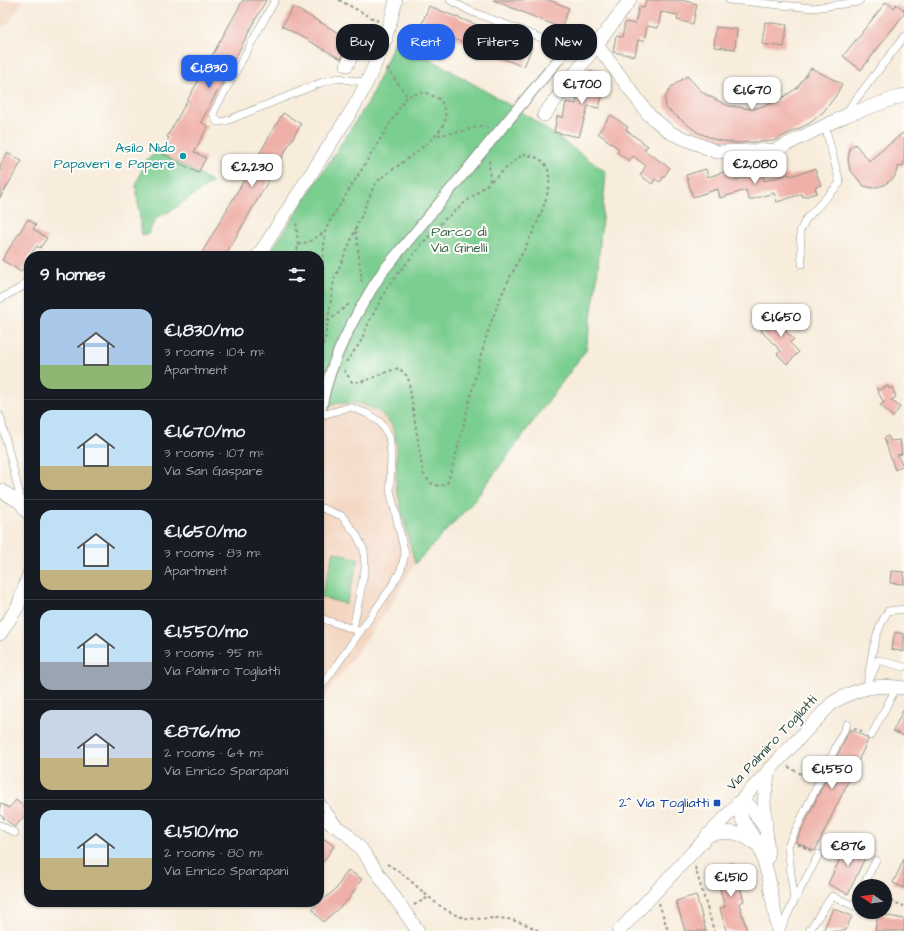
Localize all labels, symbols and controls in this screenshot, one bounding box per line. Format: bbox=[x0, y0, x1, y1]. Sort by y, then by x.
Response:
chip: Buy bbox=[336, 24, 389, 60]
chip: Rent bbox=[397, 24, 455, 60]
chip: Filters bbox=[463, 24, 533, 60]
chip: New bbox=[541, 24, 597, 60]
pin: €1,830 bbox=[176, 55, 242, 89]
text: €1,830 bbox=[190, 59, 228, 77]
pin: €1,700 bbox=[549, 71, 615, 105]
text: €1,700 bbox=[563, 75, 601, 93]
pin: €1,670 bbox=[719, 77, 785, 111]
text: €1,670 bbox=[733, 81, 771, 99]
place label: Asilo Nido Papaveri e Papere bbox=[54, 138, 175, 174]
marker: Asilo Nido Papaveri e Papere bbox=[178, 151, 188, 161]
pin: €2,080 bbox=[722, 151, 788, 185]
pin: €2,230 bbox=[219, 154, 285, 188]
text: €2,080 bbox=[733, 155, 777, 173]
text: €2,230 bbox=[231, 158, 273, 176]
park label: Parco di Via Ginelli bbox=[431, 222, 487, 258]
text: 9 homes bbox=[40, 263, 105, 287]
icon: filters bbox=[286, 264, 308, 286]
pin: €1,650 bbox=[748, 304, 814, 338]
text: €1,650 bbox=[761, 308, 801, 326]
text: €1,830/mo bbox=[164, 319, 244, 343]
icon: home bbox=[72, 325, 120, 373]
text: 3 rooms · 104 m² bbox=[164, 343, 265, 361]
text: Apartment bbox=[164, 361, 228, 379]
text: €1,670/mo bbox=[164, 420, 245, 444]
icon: home bbox=[72, 426, 120, 474]
text: 3 rooms · 107 m² bbox=[164, 444, 265, 462]
text: Via San Gaspare bbox=[164, 462, 263, 480]
text: €1,650/mo bbox=[164, 520, 247, 544]
icon: home bbox=[72, 526, 120, 574]
text: 3 rooms · 83 m² bbox=[164, 544, 262, 562]
text: Apartment bbox=[164, 562, 228, 580]
text: €1,550/mo bbox=[164, 620, 248, 644]
icon: home bbox=[72, 626, 120, 674]
text: 3 rooms · 95 m² bbox=[164, 644, 263, 662]
text: Via Palmiro Togliatti bbox=[164, 662, 280, 680]
street label: Via Palmiro Togliatti bbox=[722, 691, 822, 795]
text: €876/mo bbox=[164, 720, 240, 744]
icon: home bbox=[72, 726, 120, 774]
text: 2 rooms · 64 m² bbox=[164, 744, 265, 762]
pin: €1,550 bbox=[799, 756, 865, 790]
text: €1,550 bbox=[812, 760, 852, 778]
text: Via Enrico Sparapani bbox=[164, 762, 288, 780]
place label: 2^ Via Togliatti bbox=[619, 793, 709, 813]
marker: 2^ Via Togliatti bbox=[712, 798, 722, 808]
text: €1,510/mo bbox=[164, 820, 238, 844]
icon: home bbox=[72, 826, 120, 874]
pin: €876 bbox=[824, 833, 872, 867]
text: €876 bbox=[831, 837, 865, 855]
text: 2 rooms · 80 m² bbox=[164, 844, 264, 862]
text: Via Enrico Sparapani bbox=[164, 862, 288, 880]
pin: €1,510 bbox=[698, 864, 764, 898]
text: €1,510 bbox=[714, 868, 748, 886]
north arrow bbox=[852, 879, 892, 919]
map controls bbox=[852, 879, 892, 919]

